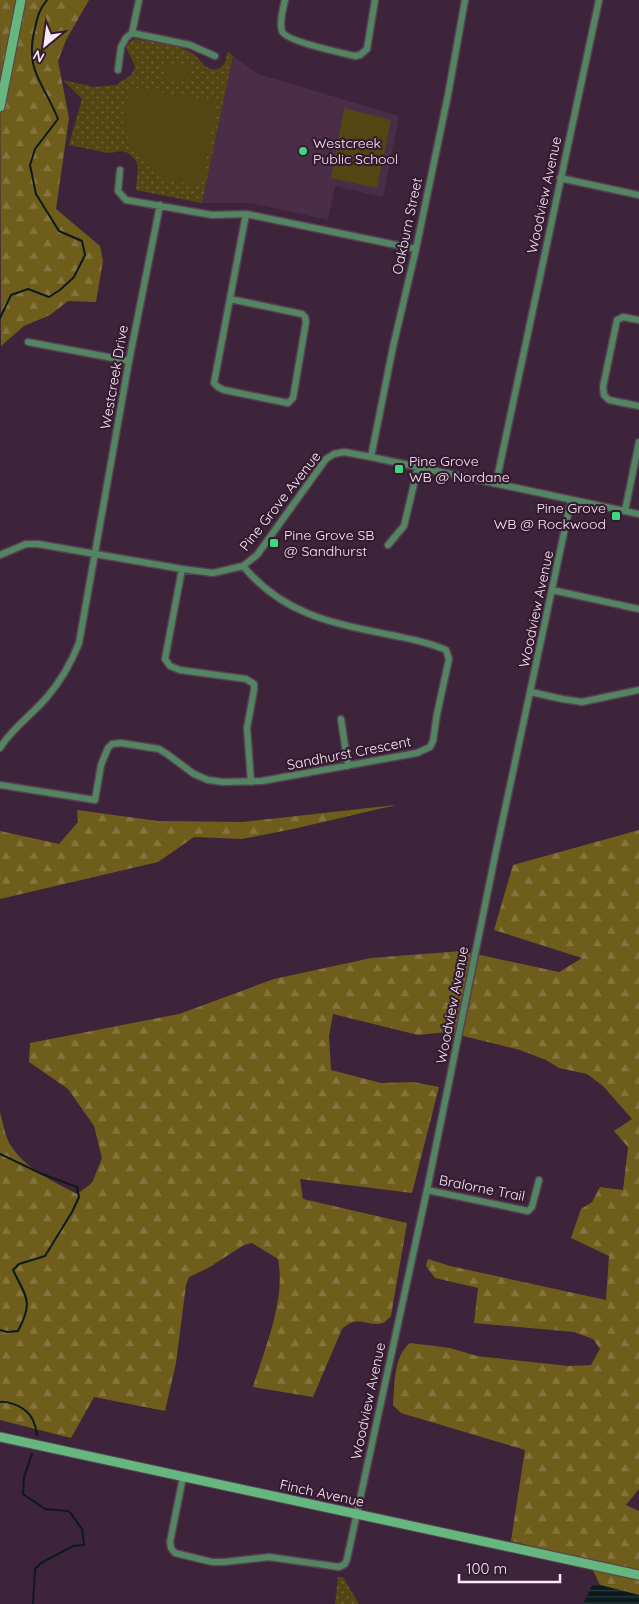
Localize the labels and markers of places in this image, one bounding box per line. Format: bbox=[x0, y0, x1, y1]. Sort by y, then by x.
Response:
place label: Westcreek Public School bbox=[313, 134, 398, 168]
marker: Westcreek Public School bbox=[297, 145, 309, 157]
place label: Pine Grove WB @ Nordane bbox=[409, 452, 510, 486]
marker: Pine Grove WB @ Nordane bbox=[393, 463, 405, 475]
place label: Pine Grove WB @ Rockwood bbox=[494, 499, 606, 533]
marker: Pine Grove WB @ Rockwood bbox=[610, 510, 622, 522]
place label: Pine Grove SB @ Sandhurst bbox=[284, 526, 374, 560]
marker: Pine Grove SB @ Sandhurst bbox=[268, 537, 280, 549]

